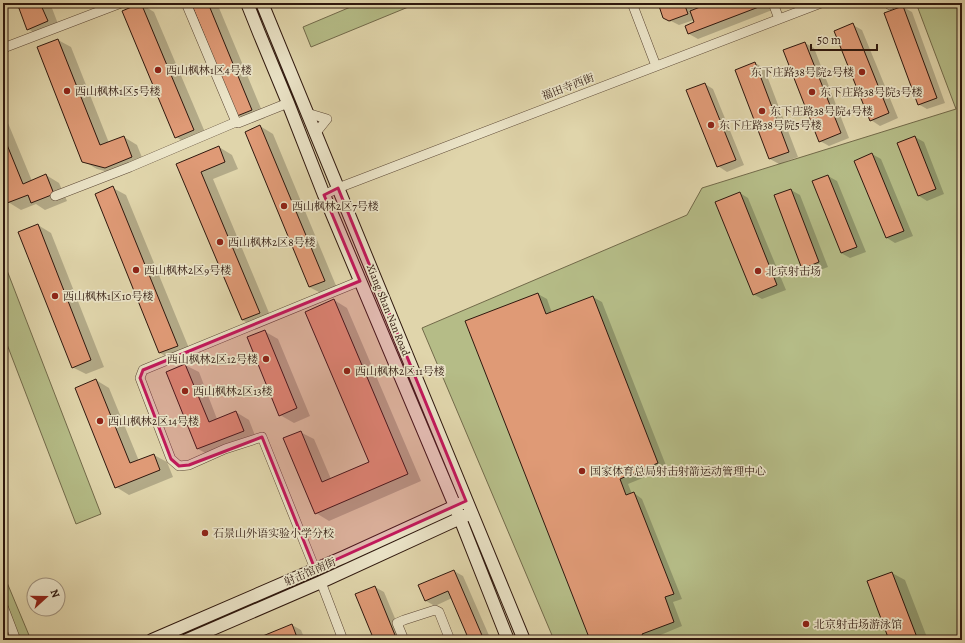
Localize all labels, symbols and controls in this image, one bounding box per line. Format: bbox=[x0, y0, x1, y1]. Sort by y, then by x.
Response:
scale bar bbox=[811, 26, 877, 52]
text: 50 m bbox=[817, 32, 841, 48]
place label: 西山枫林1区4号楼 bbox=[166, 63, 252, 78]
marker: 西山枫林1区4号楼 bbox=[153, 65, 163, 75]
place label: 东下庄路38号院2号楼 bbox=[751, 65, 854, 80]
marker: 东下庄路38号院2号楼 bbox=[857, 67, 867, 77]
street label: 福田寺西街 bbox=[540, 70, 596, 104]
place label: 西山枫林1区5号楼 bbox=[75, 84, 161, 99]
place label: 东下庄路38号院3号楼 bbox=[820, 85, 923, 100]
marker: 西山枫林1区5号楼 bbox=[62, 86, 72, 96]
marker: 东下庄路38号院3号楼 bbox=[807, 87, 817, 97]
place label: 东下庄路38号院4号楼 bbox=[770, 104, 873, 119]
marker: 东下庄路38号院4号楼 bbox=[757, 106, 767, 116]
place label: 东下庄路38号院5号楼 bbox=[719, 118, 822, 133]
marker: 东下庄路38号院5号楼 bbox=[706, 120, 716, 130]
place label: 西山枫林2区7号楼 bbox=[292, 199, 379, 214]
marker: 西山枫林2区7号楼 bbox=[279, 201, 289, 211]
place label: 西山枫林2区8号楼 bbox=[228, 235, 316, 250]
marker: 西山枫林2区8号楼 bbox=[215, 237, 225, 247]
street label: Xiang Shan Nan Road bbox=[363, 262, 413, 358]
place label: 西山枫林2区9号楼 bbox=[144, 263, 231, 278]
place label: 北京射击场 bbox=[766, 264, 821, 279]
marker: 西山枫林2区9号楼 bbox=[131, 265, 141, 275]
marker: 北京射击场 bbox=[753, 266, 763, 276]
place label: 西山枫林1区10号楼 bbox=[63, 289, 153, 304]
marker: 西山枫林1区10号楼 bbox=[50, 291, 60, 301]
place label: 西山枫林2区12号楼 bbox=[167, 352, 258, 367]
marker: 西山枫林2区12号楼 bbox=[261, 354, 271, 364]
place label: 西山枫林2区11号楼 bbox=[355, 364, 445, 379]
marker: 西山枫林2区11号楼 bbox=[342, 366, 352, 376]
place label: 西山枫林2区13楼 bbox=[193, 384, 273, 399]
marker: 西山枫林2区13楼 bbox=[180, 386, 190, 396]
place label: 西山枫林2区14号楼 bbox=[108, 414, 199, 429]
marker: 西山枫林2区14号楼 bbox=[95, 416, 105, 426]
place label: 国家体育总局射击射箭运动管理中心 bbox=[590, 464, 766, 479]
marker: 国家体育总局射击射箭运动管理中心 bbox=[577, 466, 587, 476]
place label: 石景山外语实验小学分校 bbox=[213, 526, 334, 541]
marker: 石景山外语实验小学分校 bbox=[200, 528, 210, 538]
street label: 射击馆南街 bbox=[282, 554, 338, 590]
north arrow bbox=[26, 577, 66, 617]
text: N bbox=[46, 587, 63, 600]
place label: 北京射击场游泳馆 bbox=[814, 617, 902, 632]
marker: 北京射击场游泳馆 bbox=[801, 619, 811, 629]

